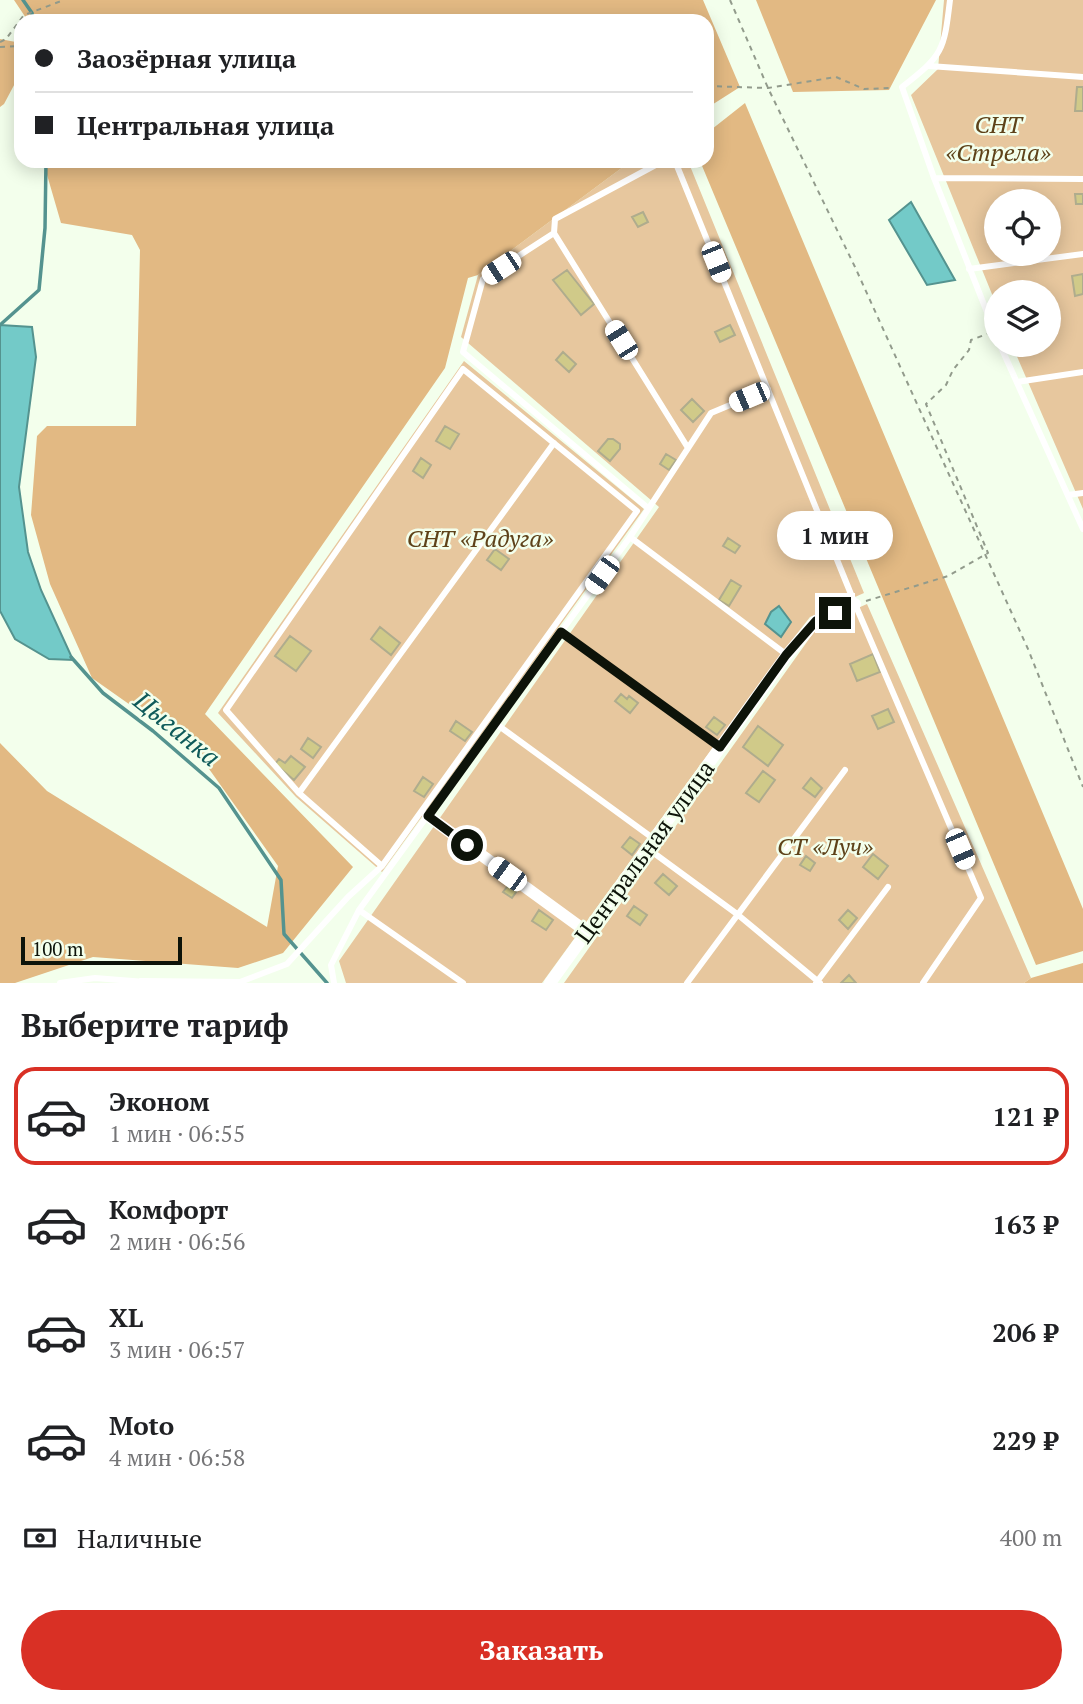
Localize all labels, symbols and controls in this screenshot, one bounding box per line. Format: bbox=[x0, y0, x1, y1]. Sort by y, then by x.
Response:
text: Заозёрная улица bbox=[77, 41, 297, 75]
text: Центральная улица bbox=[77, 108, 334, 142]
park label: СНТ «Стрела» bbox=[945, 108, 1051, 168]
map controls bbox=[984, 189, 1061, 357]
button: locate bbox=[984, 189, 1061, 266]
car bbox=[699, 239, 734, 285]
car bbox=[478, 248, 525, 288]
button: layers bbox=[984, 280, 1061, 357]
car bbox=[601, 317, 642, 363]
car bbox=[726, 379, 773, 415]
callout: 1 мин bbox=[777, 512, 893, 560]
text: 1 мин bbox=[801, 520, 869, 551]
park label: СНТ «Радуга» bbox=[407, 522, 553, 554]
car bbox=[582, 552, 623, 598]
route end bbox=[819, 597, 851, 629]
water label: Цыганка bbox=[127, 682, 228, 773]
street label: Центральная улица bbox=[567, 754, 721, 949]
car bbox=[943, 826, 978, 872]
route start bbox=[451, 829, 483, 861]
park label: СТ «Луч» bbox=[777, 830, 873, 862]
car bbox=[484, 853, 531, 895]
scale bar bbox=[21, 934, 182, 966]
text: 100 m bbox=[32, 936, 83, 961]
text: Выберите тариф bbox=[21, 1004, 289, 1046]
text: Эконом bbox=[109, 1084, 210, 1118]
icon: car bbox=[25, 1085, 88, 1148]
text: 121 ₽ bbox=[992, 1099, 1058, 1133]
text: 1 мин · 06:55 bbox=[109, 1118, 245, 1149]
text: Комфорт bbox=[109, 1192, 228, 1226]
icon: car bbox=[25, 1193, 88, 1256]
text: 163 ₽ bbox=[992, 1207, 1058, 1241]
text: 2 мин · 06:56 bbox=[109, 1226, 245, 1257]
text: XL bbox=[109, 1300, 143, 1334]
icon: car bbox=[25, 1301, 88, 1364]
text: 206 ₽ bbox=[992, 1315, 1058, 1349]
text: 3 мин · 06:57 bbox=[109, 1334, 245, 1365]
text: Moto bbox=[109, 1408, 174, 1442]
icon: car bbox=[25, 1409, 88, 1472]
text: 229 ₽ bbox=[992, 1423, 1058, 1457]
text: 4 мин · 06:58 bbox=[109, 1442, 245, 1473]
icon: cash bbox=[21, 1519, 59, 1557]
text: Наличные bbox=[77, 1521, 202, 1555]
text: 400 m bbox=[1000, 1522, 1062, 1553]
button: Заказать bbox=[21, 1610, 1062, 1690]

